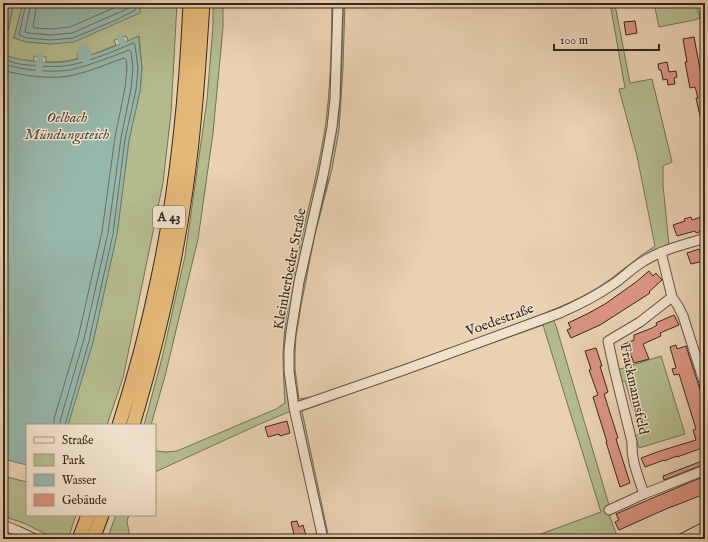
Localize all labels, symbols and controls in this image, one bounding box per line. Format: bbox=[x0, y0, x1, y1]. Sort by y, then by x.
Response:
scale bar bbox=[554, 26, 659, 52]
text: 100 m bbox=[560, 33, 588, 48]
water label: Oelbach Mündungsteich bbox=[25, 108, 110, 145]
road number: A 43 bbox=[153, 206, 185, 228]
street label: Kleinherbeder Straße bbox=[269, 206, 311, 331]
street label: Voedestraße bbox=[463, 299, 537, 341]
street label: Frackmannsfeld bbox=[616, 342, 653, 437]
legend bbox=[26, 424, 156, 516]
text: Straße bbox=[62, 433, 94, 448]
text: Park bbox=[62, 453, 85, 468]
text: Wasser bbox=[62, 473, 97, 488]
text: Gebäude bbox=[62, 493, 107, 508]

